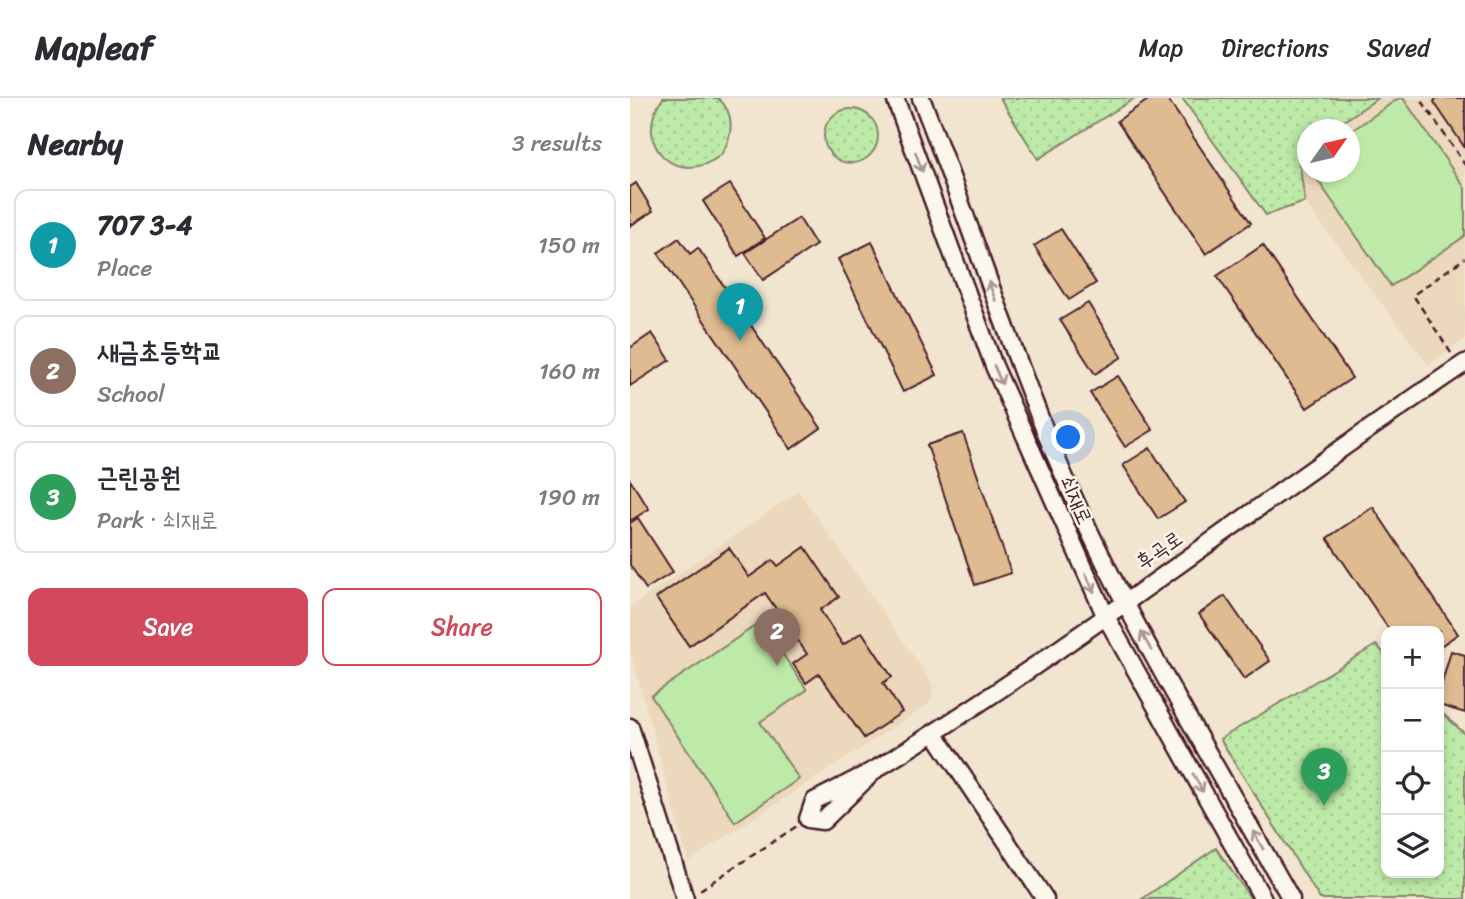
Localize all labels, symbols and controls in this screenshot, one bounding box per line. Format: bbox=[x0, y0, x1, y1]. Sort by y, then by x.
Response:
text: Mapleaf bbox=[35, 19, 153, 77]
text: Map bbox=[1139, 27, 1183, 69]
text: Directions bbox=[1221, 27, 1329, 69]
text: Saved bbox=[1367, 27, 1430, 69]
text: Nearby bbox=[28, 117, 123, 171]
north arrow bbox=[1297, 119, 1360, 182]
text: 3 results bbox=[512, 123, 602, 164]
one-way arrow bbox=[914, 150, 926, 172]
text: 707 3-4 bbox=[97, 202, 192, 248]
text: 1 bbox=[48, 225, 58, 266]
text: 150 m bbox=[538, 225, 600, 266]
text: Place bbox=[97, 248, 152, 289]
one-way arrow bbox=[985, 280, 997, 302]
pin: 1 bbox=[717, 283, 763, 341]
text: 새금초등학교 bbox=[97, 328, 223, 374]
text: 2 bbox=[46, 351, 60, 392]
text: 160 m bbox=[539, 351, 600, 392]
one-way arrow bbox=[992, 364, 1005, 385]
text: School bbox=[97, 374, 165, 415]
your location bbox=[1051, 420, 1085, 454]
text: 근린공원 bbox=[97, 454, 181, 500]
street label: 쇠재로 bbox=[1048, 469, 1104, 531]
text: 3 bbox=[47, 477, 59, 518]
text: 190 m bbox=[538, 477, 600, 518]
text: Park · 쇠재로 bbox=[97, 500, 218, 541]
street label: 후곡로 bbox=[1127, 520, 1191, 580]
one-way arrow bbox=[1084, 572, 1097, 593]
button: Save bbox=[28, 588, 308, 666]
button: Share bbox=[322, 588, 602, 666]
pin: 2 bbox=[754, 608, 800, 666]
map controls bbox=[1381, 626, 1444, 878]
button: + bbox=[1381, 626, 1444, 689]
one-way arrow bbox=[1139, 631, 1152, 652]
button: − bbox=[1381, 689, 1444, 752]
pin: 3 bbox=[1301, 748, 1347, 806]
button: locate bbox=[1381, 752, 1444, 815]
one-way arrow bbox=[1191, 773, 1205, 793]
button: layers bbox=[1381, 815, 1444, 878]
one-way arrow bbox=[1251, 830, 1265, 850]

